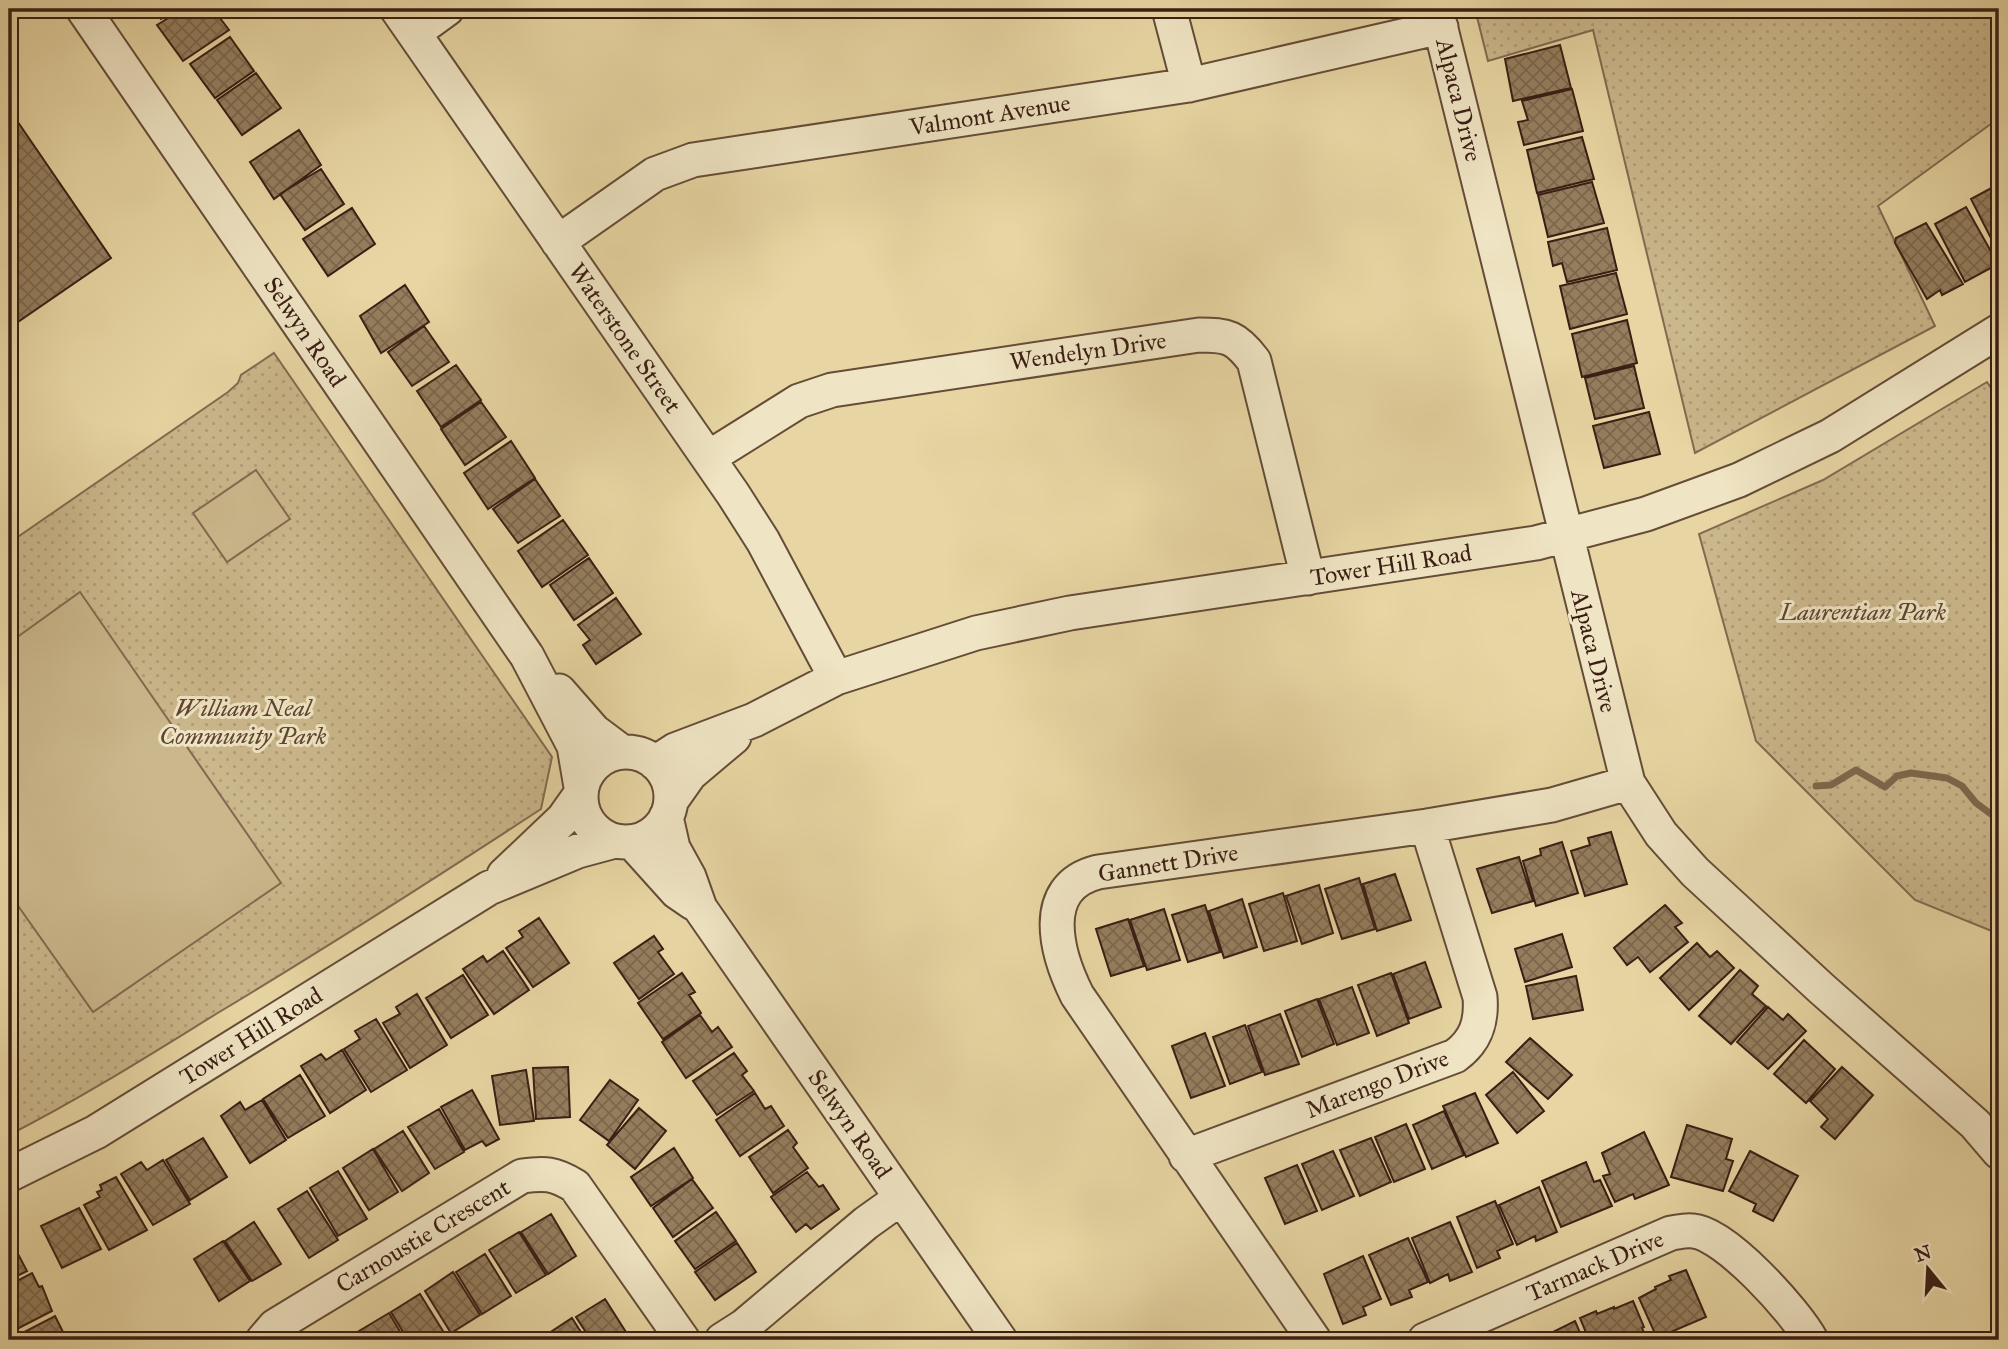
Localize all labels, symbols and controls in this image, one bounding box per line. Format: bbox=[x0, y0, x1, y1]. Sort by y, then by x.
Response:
street label: Alpaca Drive bbox=[1429, 34, 1489, 165]
street label: Valmont Avenue bbox=[906, 87, 1073, 143]
street label: Waterstone Street bbox=[562, 257, 688, 419]
street label: Selwyn Road bbox=[257, 271, 353, 393]
street label: Wendelyn Drive bbox=[1008, 325, 1168, 377]
street label: Tower Hill Road bbox=[1308, 537, 1474, 593]
street label: Alpaca Drive bbox=[1564, 585, 1624, 716]
park label: Laurentian Park bbox=[1779, 597, 1947, 627]
park label: William Neal Community Park bbox=[159, 693, 327, 751]
street label: Gannett Drive bbox=[1096, 837, 1240, 889]
street label: Tower Hill Road bbox=[174, 980, 328, 1092]
street label: Marengo Drive bbox=[1301, 1043, 1453, 1125]
street label: Selwyn Road bbox=[801, 1064, 899, 1184]
street label: Carnoustie Crescent bbox=[330, 1172, 516, 1300]
street label: Tarmack Drive bbox=[1522, 1224, 1668, 1308]
north arrow bbox=[1892, 1234, 1962, 1304]
text: N bbox=[1912, 1240, 1934, 1267]

